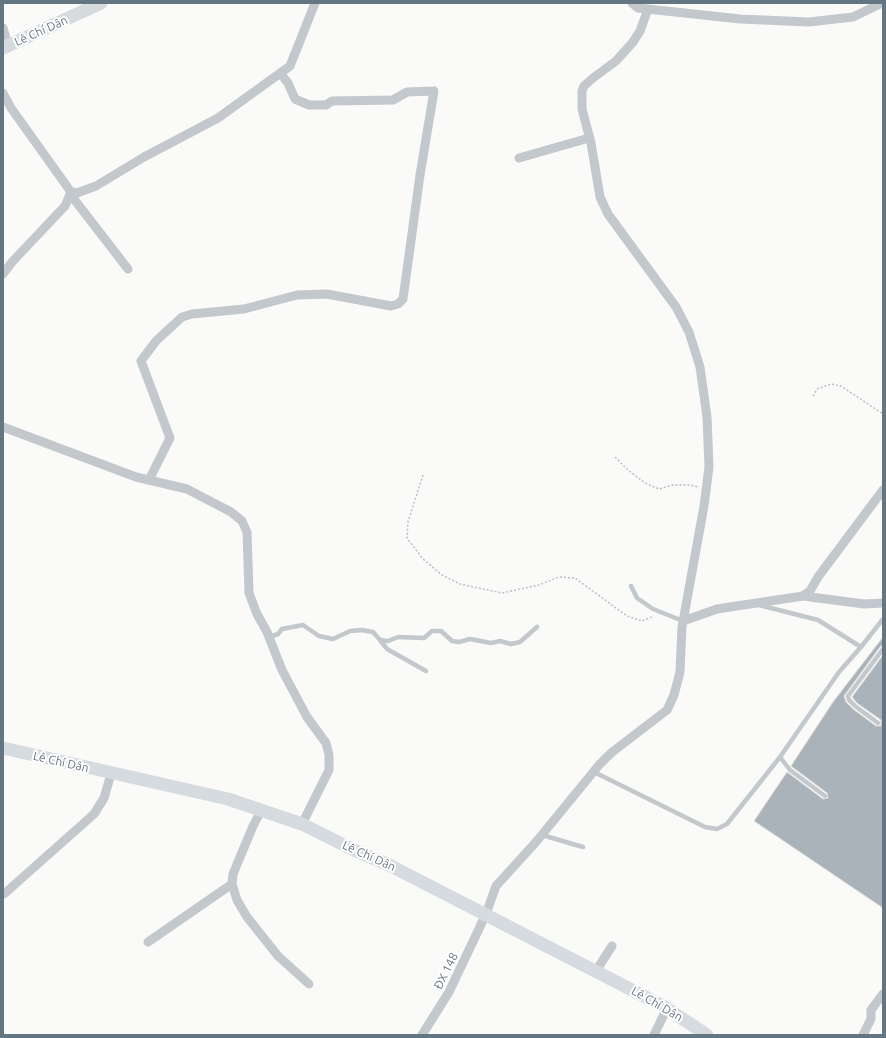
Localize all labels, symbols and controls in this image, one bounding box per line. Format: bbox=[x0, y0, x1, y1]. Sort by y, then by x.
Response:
street label: Lê Chí Dân bbox=[12, 13, 70, 49]
street label: Lê Chí Dân bbox=[32, 749, 90, 775]
street label: Lê Chí Dân bbox=[340, 838, 398, 874]
street label: ĐX 148 bbox=[431, 950, 461, 992]
street label: Lê Chí Dân bbox=[629, 984, 685, 1024]

